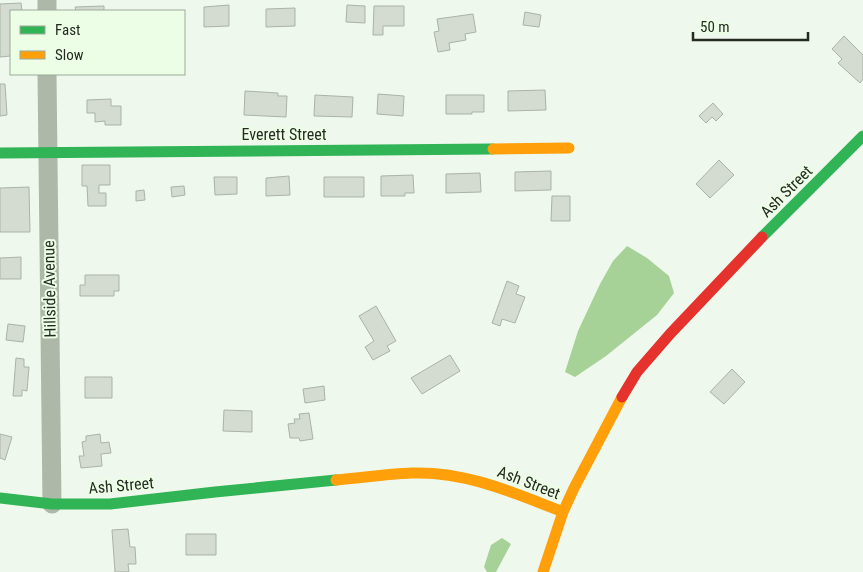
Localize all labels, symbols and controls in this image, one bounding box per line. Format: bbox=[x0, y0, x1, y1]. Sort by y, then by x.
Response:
legend bbox=[10, 10, 185, 75]
scale bar bbox=[693, 10, 808, 42]
text: 50 m bbox=[700, 18, 730, 36]
text: Fast bbox=[55, 21, 80, 39]
text: Slow bbox=[55, 46, 84, 64]
street label: Everett Street bbox=[242, 125, 327, 144]
street label: Ash Street bbox=[757, 161, 816, 221]
street label: Hillside Avenue bbox=[39, 240, 60, 338]
street label: Ash Street bbox=[495, 462, 563, 503]
street label: Ash Street bbox=[88, 473, 155, 498]

